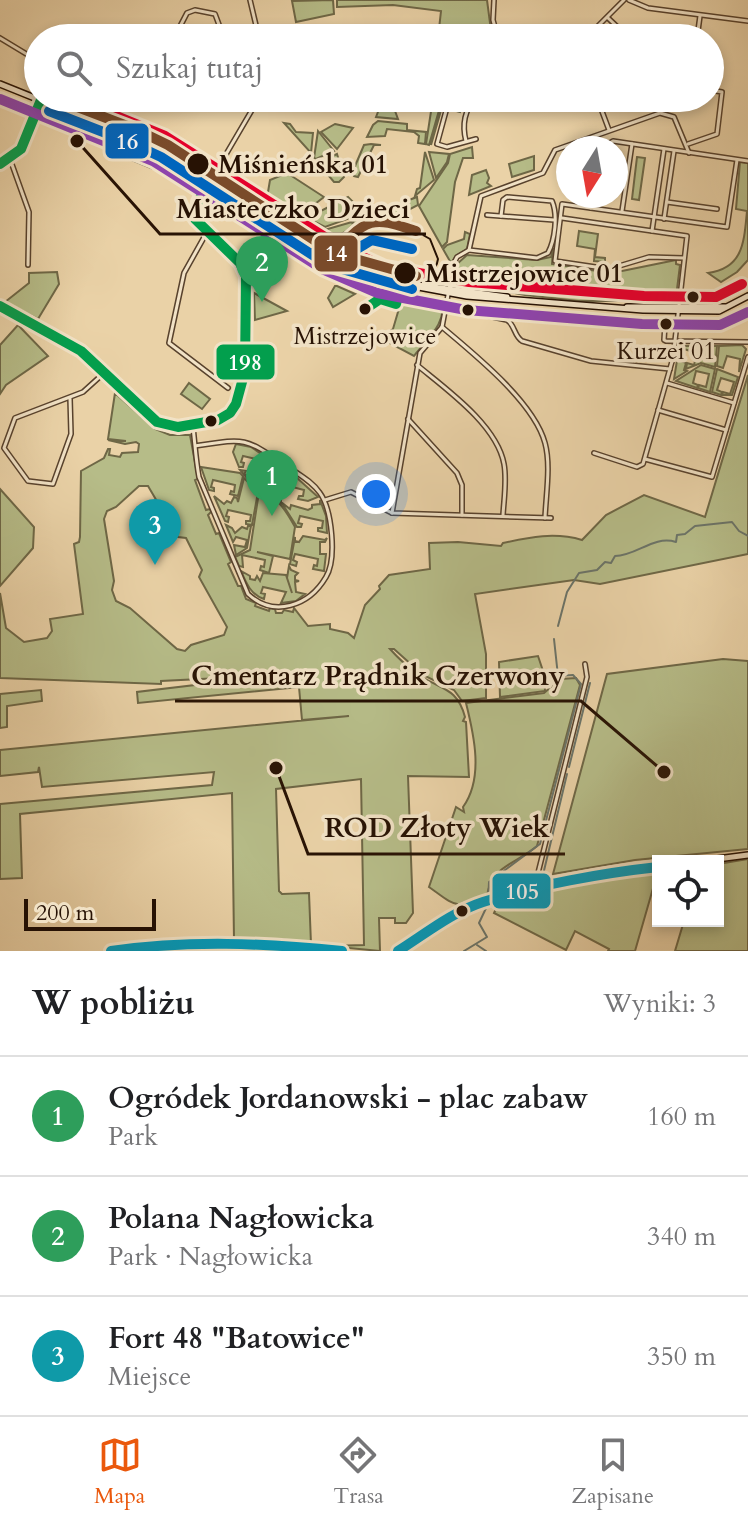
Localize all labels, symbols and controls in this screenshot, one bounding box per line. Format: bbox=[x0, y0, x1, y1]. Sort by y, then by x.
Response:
search box bbox=[24, 24, 724, 112]
icon: search bbox=[52, 46, 96, 90]
text: Szukaj tutaj bbox=[116, 48, 263, 89]
line badge: 16 bbox=[104, 122, 150, 160]
text: 16 bbox=[116, 127, 138, 157]
north arrow bbox=[556, 136, 628, 208]
place label: Miśnieńska 01 bbox=[218, 147, 388, 182]
marker: Miśnieńska 01 bbox=[185, 151, 211, 177]
callout: Miasteczko Dzieci bbox=[160, 182, 426, 234]
text: Miasteczko Dzieci bbox=[176, 190, 410, 228]
line badge: 14 bbox=[313, 234, 359, 273]
pin: 2 bbox=[236, 236, 288, 302]
text: 14 bbox=[325, 239, 347, 269]
place label: Mistrzejowice 01 bbox=[425, 256, 623, 291]
marker: Mistrzejowice 01 bbox=[392, 260, 418, 286]
unlabelled marker bbox=[685, 289, 701, 305]
marker: Mistrzejowice bbox=[357, 301, 373, 317]
unlabelled marker bbox=[460, 302, 476, 318]
marker: Kurzei 01 bbox=[658, 316, 674, 332]
place label: Mistrzejowice bbox=[294, 320, 436, 353]
place label: Kurzei 01 bbox=[616, 335, 716, 368]
line badge: 198 bbox=[215, 343, 276, 381]
text: 198 bbox=[228, 348, 262, 378]
unlabelled marker bbox=[203, 413, 219, 429]
pin: 1 bbox=[246, 450, 298, 516]
your location bbox=[356, 474, 396, 514]
pin: 3 bbox=[129, 499, 181, 565]
callout: Cmentarz Prądnik Czerwony bbox=[175, 649, 581, 701]
text: Cmentarz Prądnik Czerwony bbox=[191, 657, 565, 695]
callout: ROD Złoty Wiek bbox=[308, 802, 565, 854]
text: ROD Złoty Wiek bbox=[324, 809, 550, 847]
map controls bbox=[652, 855, 724, 927]
button: locate bbox=[652, 855, 724, 927]
line badge: 105 bbox=[491, 872, 552, 910]
text: 105 bbox=[505, 877, 539, 907]
scale bar bbox=[24, 895, 156, 931]
text: 200 m bbox=[36, 898, 94, 928]
unlabelled marker bbox=[454, 903, 470, 919]
text: W pobliżu bbox=[32, 980, 195, 1026]
text: Wyniki: 3 bbox=[603, 986, 716, 1021]
text: Ogródek Jordanowski - plac zabaw bbox=[108, 1078, 588, 1119]
text: 1 bbox=[51, 1099, 65, 1134]
text: 160 m bbox=[647, 1099, 716, 1134]
text: Park bbox=[108, 1119, 158, 1154]
text: Polana Nagłowicka bbox=[108, 1198, 374, 1239]
text: 2 bbox=[51, 1219, 65, 1254]
text: 340 m bbox=[647, 1219, 716, 1254]
text: Park · Nagłowicka bbox=[108, 1239, 313, 1274]
text: Fort 48 "Batowice" bbox=[108, 1318, 365, 1359]
text: 3 bbox=[51, 1339, 65, 1374]
text: 350 m bbox=[647, 1339, 716, 1374]
text: Miejsce bbox=[108, 1359, 191, 1394]
tab: Mapa bbox=[94, 1433, 145, 1511]
tab: Trasa bbox=[333, 1433, 384, 1511]
tab: Zapisane bbox=[572, 1433, 654, 1511]

